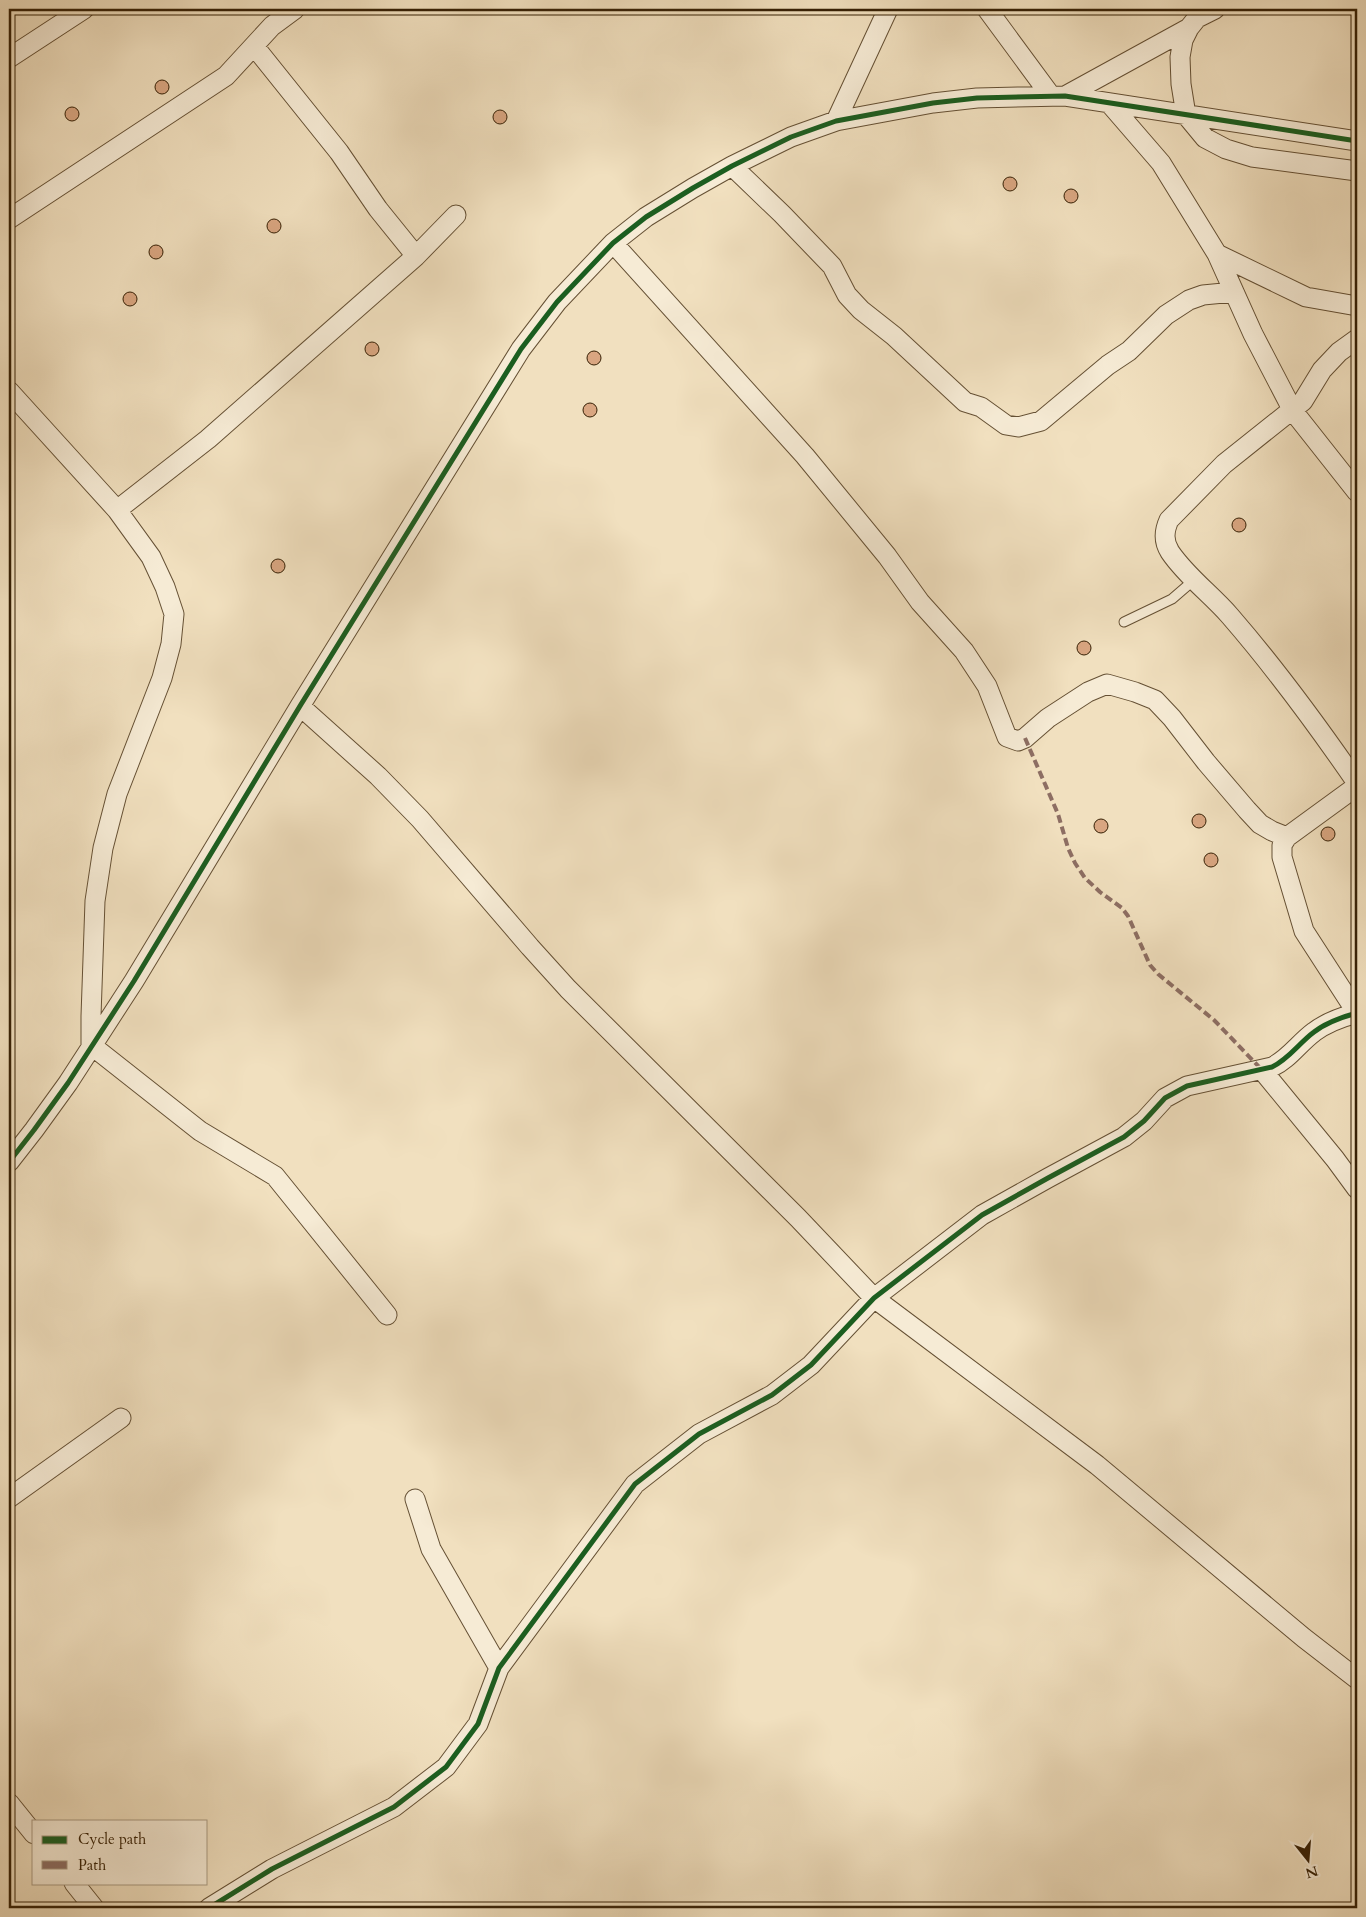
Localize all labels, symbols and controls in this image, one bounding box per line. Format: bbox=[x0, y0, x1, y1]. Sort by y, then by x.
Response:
legend bbox=[32, 1820, 208, 1884]
text: Cycle path bbox=[78, 1829, 147, 1849]
north arrow bbox=[1284, 1834, 1334, 1884]
text: Path bbox=[78, 1855, 107, 1875]
text: N bbox=[1303, 1861, 1320, 1883]

